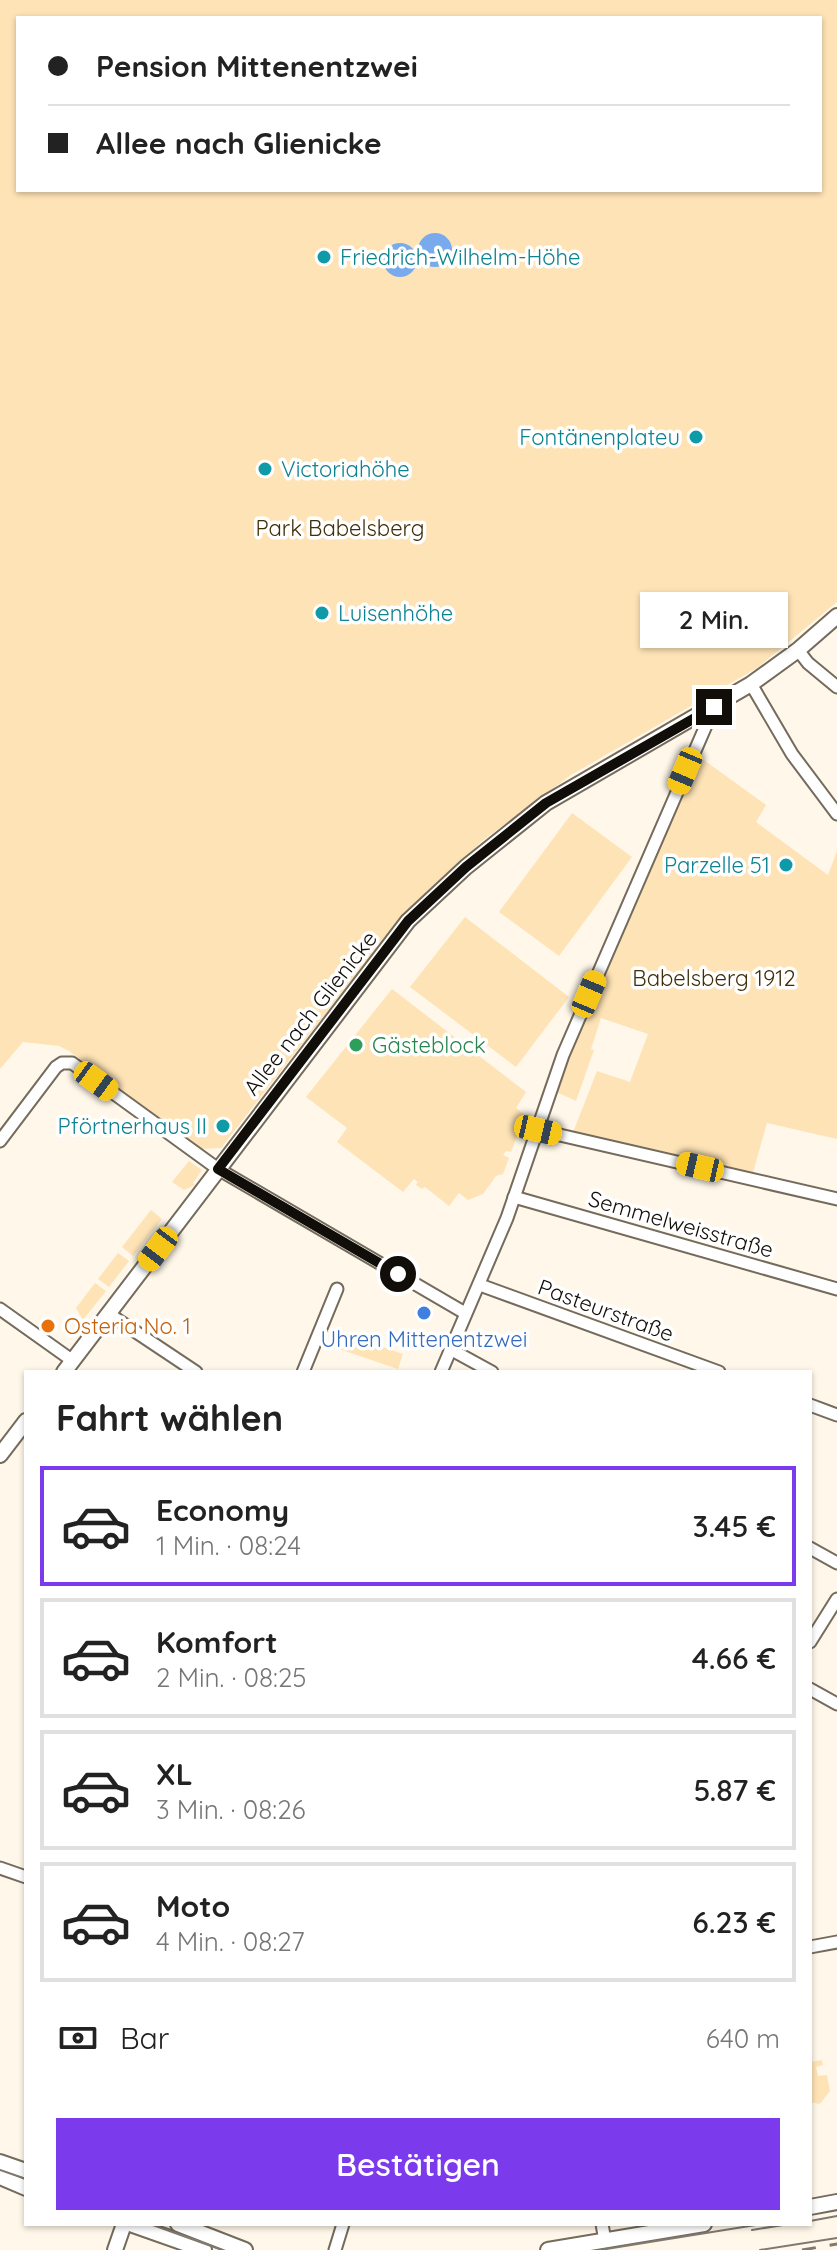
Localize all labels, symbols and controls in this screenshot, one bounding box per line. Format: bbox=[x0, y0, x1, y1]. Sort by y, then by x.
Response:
text: Pension Mittenentzwei bbox=[96, 47, 418, 85]
text: Allee nach Glienicke bbox=[96, 124, 382, 162]
place label: Friedrich-Wilhelm-Höhe bbox=[340, 243, 581, 271]
marker: Friedrich-Wilhelm-Höhe bbox=[315, 248, 333, 266]
place label: Fontänenplateu bbox=[519, 423, 680, 451]
marker: Fontänenplateu bbox=[687, 428, 705, 446]
place label: Victoriahöhe bbox=[281, 455, 410, 483]
marker: Victoriahöhe bbox=[256, 460, 274, 478]
park label: Park Babelsberg bbox=[255, 514, 425, 542]
callout: 2 Min. bbox=[640, 591, 788, 647]
place label: Luisenhöhe bbox=[338, 599, 453, 627]
text: 2 Min. bbox=[679, 603, 749, 636]
marker: Luisenhöhe bbox=[313, 604, 331, 622]
route end bbox=[696, 689, 732, 725]
car bbox=[665, 744, 705, 798]
place label: Parzelle 51 bbox=[664, 851, 770, 879]
marker: Parzelle 51 bbox=[777, 856, 795, 874]
street label: Allee nach Glienicke bbox=[237, 925, 383, 1101]
park label: Babelsberg 1912 bbox=[632, 964, 796, 992]
car bbox=[569, 967, 609, 1021]
place label: Gästeblock bbox=[372, 1031, 486, 1059]
marker: Gästeblock bbox=[347, 1036, 365, 1054]
car bbox=[70, 1057, 122, 1105]
place label: Pförtnerhaus II bbox=[58, 1112, 207, 1140]
car bbox=[512, 1113, 564, 1147]
marker: Pförtnerhaus II bbox=[214, 1117, 232, 1135]
car bbox=[674, 1150, 726, 1184]
street label: Semmelweisstraße bbox=[585, 1184, 777, 1264]
car bbox=[134, 1223, 182, 1275]
route start bbox=[380, 1256, 416, 1292]
street label: Pasteurstraße bbox=[534, 1272, 678, 1348]
marker: Uhren Mittenentzwei bbox=[415, 1304, 433, 1322]
place label: Osteria No. 1 bbox=[64, 1312, 191, 1340]
marker: Osteria No. 1 bbox=[39, 1317, 57, 1335]
place label: Uhren Mittenentzwei bbox=[321, 1325, 528, 1353]
text: Fahrt wählen bbox=[56, 1395, 283, 1440]
icon: car bbox=[60, 1490, 132, 1562]
text: Economy bbox=[156, 1491, 289, 1529]
text: 3.45 € bbox=[692, 1507, 776, 1545]
text: 1 Min. · 08:24 bbox=[156, 1529, 301, 1562]
icon: car bbox=[60, 1622, 132, 1694]
text: Komfort bbox=[156, 1623, 278, 1661]
text: 4.66 € bbox=[692, 1639, 776, 1677]
text: 2 Min. · 08:25 bbox=[156, 1661, 307, 1694]
icon: car bbox=[60, 1754, 132, 1826]
text: XL bbox=[156, 1755, 193, 1793]
text: 5.87 € bbox=[694, 1771, 776, 1809]
text: 3 Min. · 08:26 bbox=[156, 1793, 306, 1826]
icon: car bbox=[60, 1886, 132, 1958]
text: Moto bbox=[156, 1887, 230, 1925]
text: 6.23 € bbox=[692, 1903, 776, 1941]
text: 4 Min. · 08:27 bbox=[156, 1925, 305, 1958]
icon: cash bbox=[56, 2016, 100, 2060]
text: Bar bbox=[120, 2019, 169, 2057]
text: 640 m bbox=[706, 2022, 780, 2055]
button: Bestätigen bbox=[56, 2118, 780, 2210]

